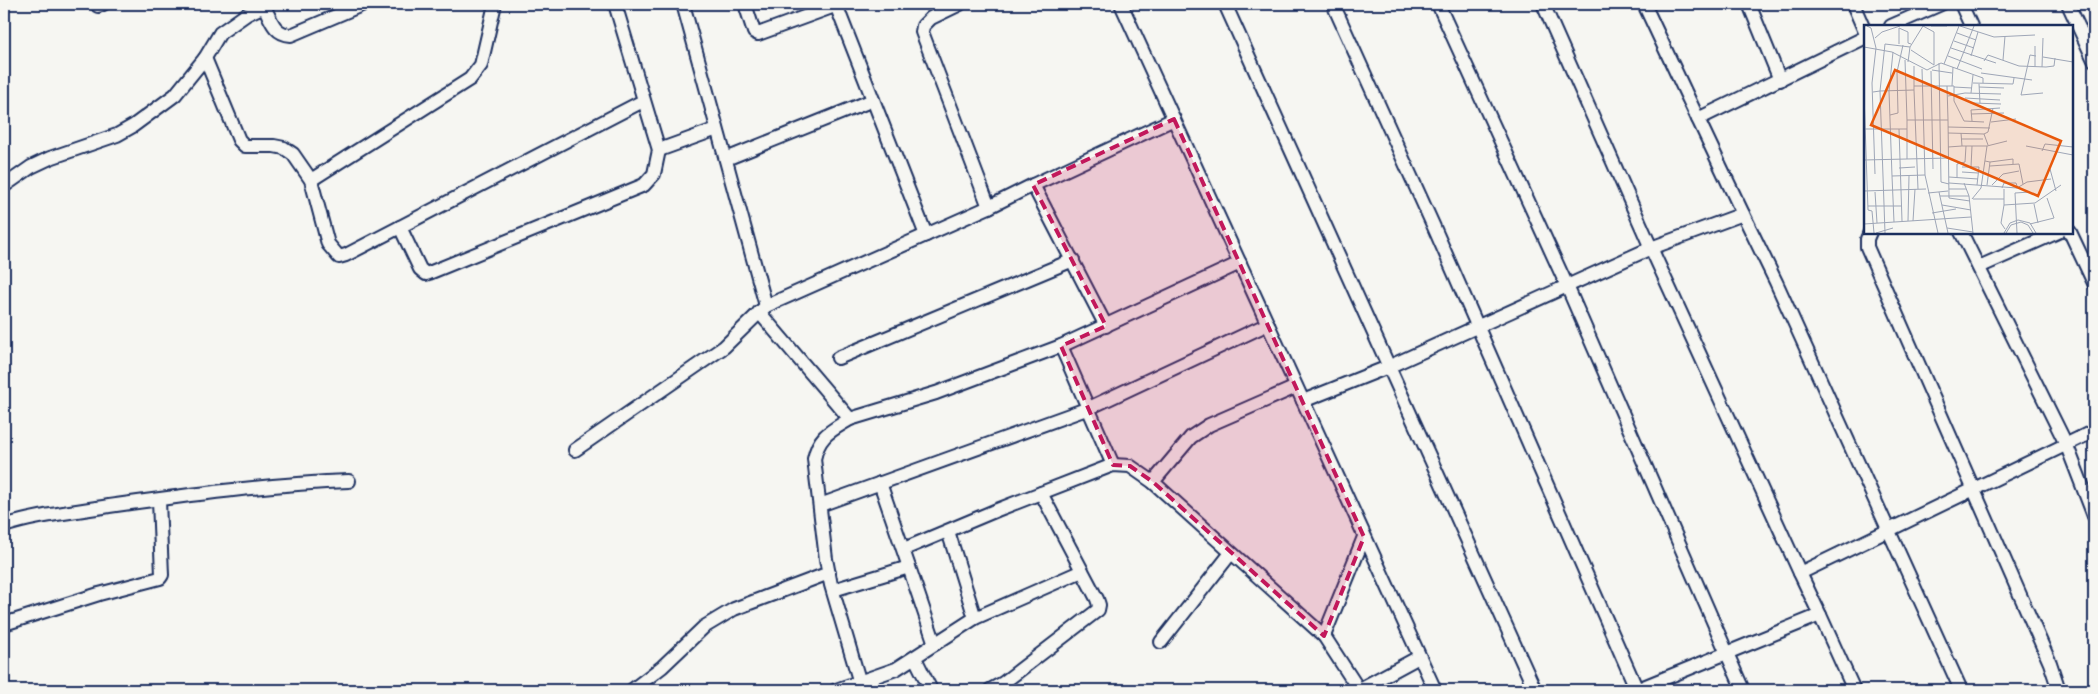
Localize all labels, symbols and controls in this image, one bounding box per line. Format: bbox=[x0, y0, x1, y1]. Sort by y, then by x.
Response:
inset map bbox=[1864, 25, 2073, 234]

